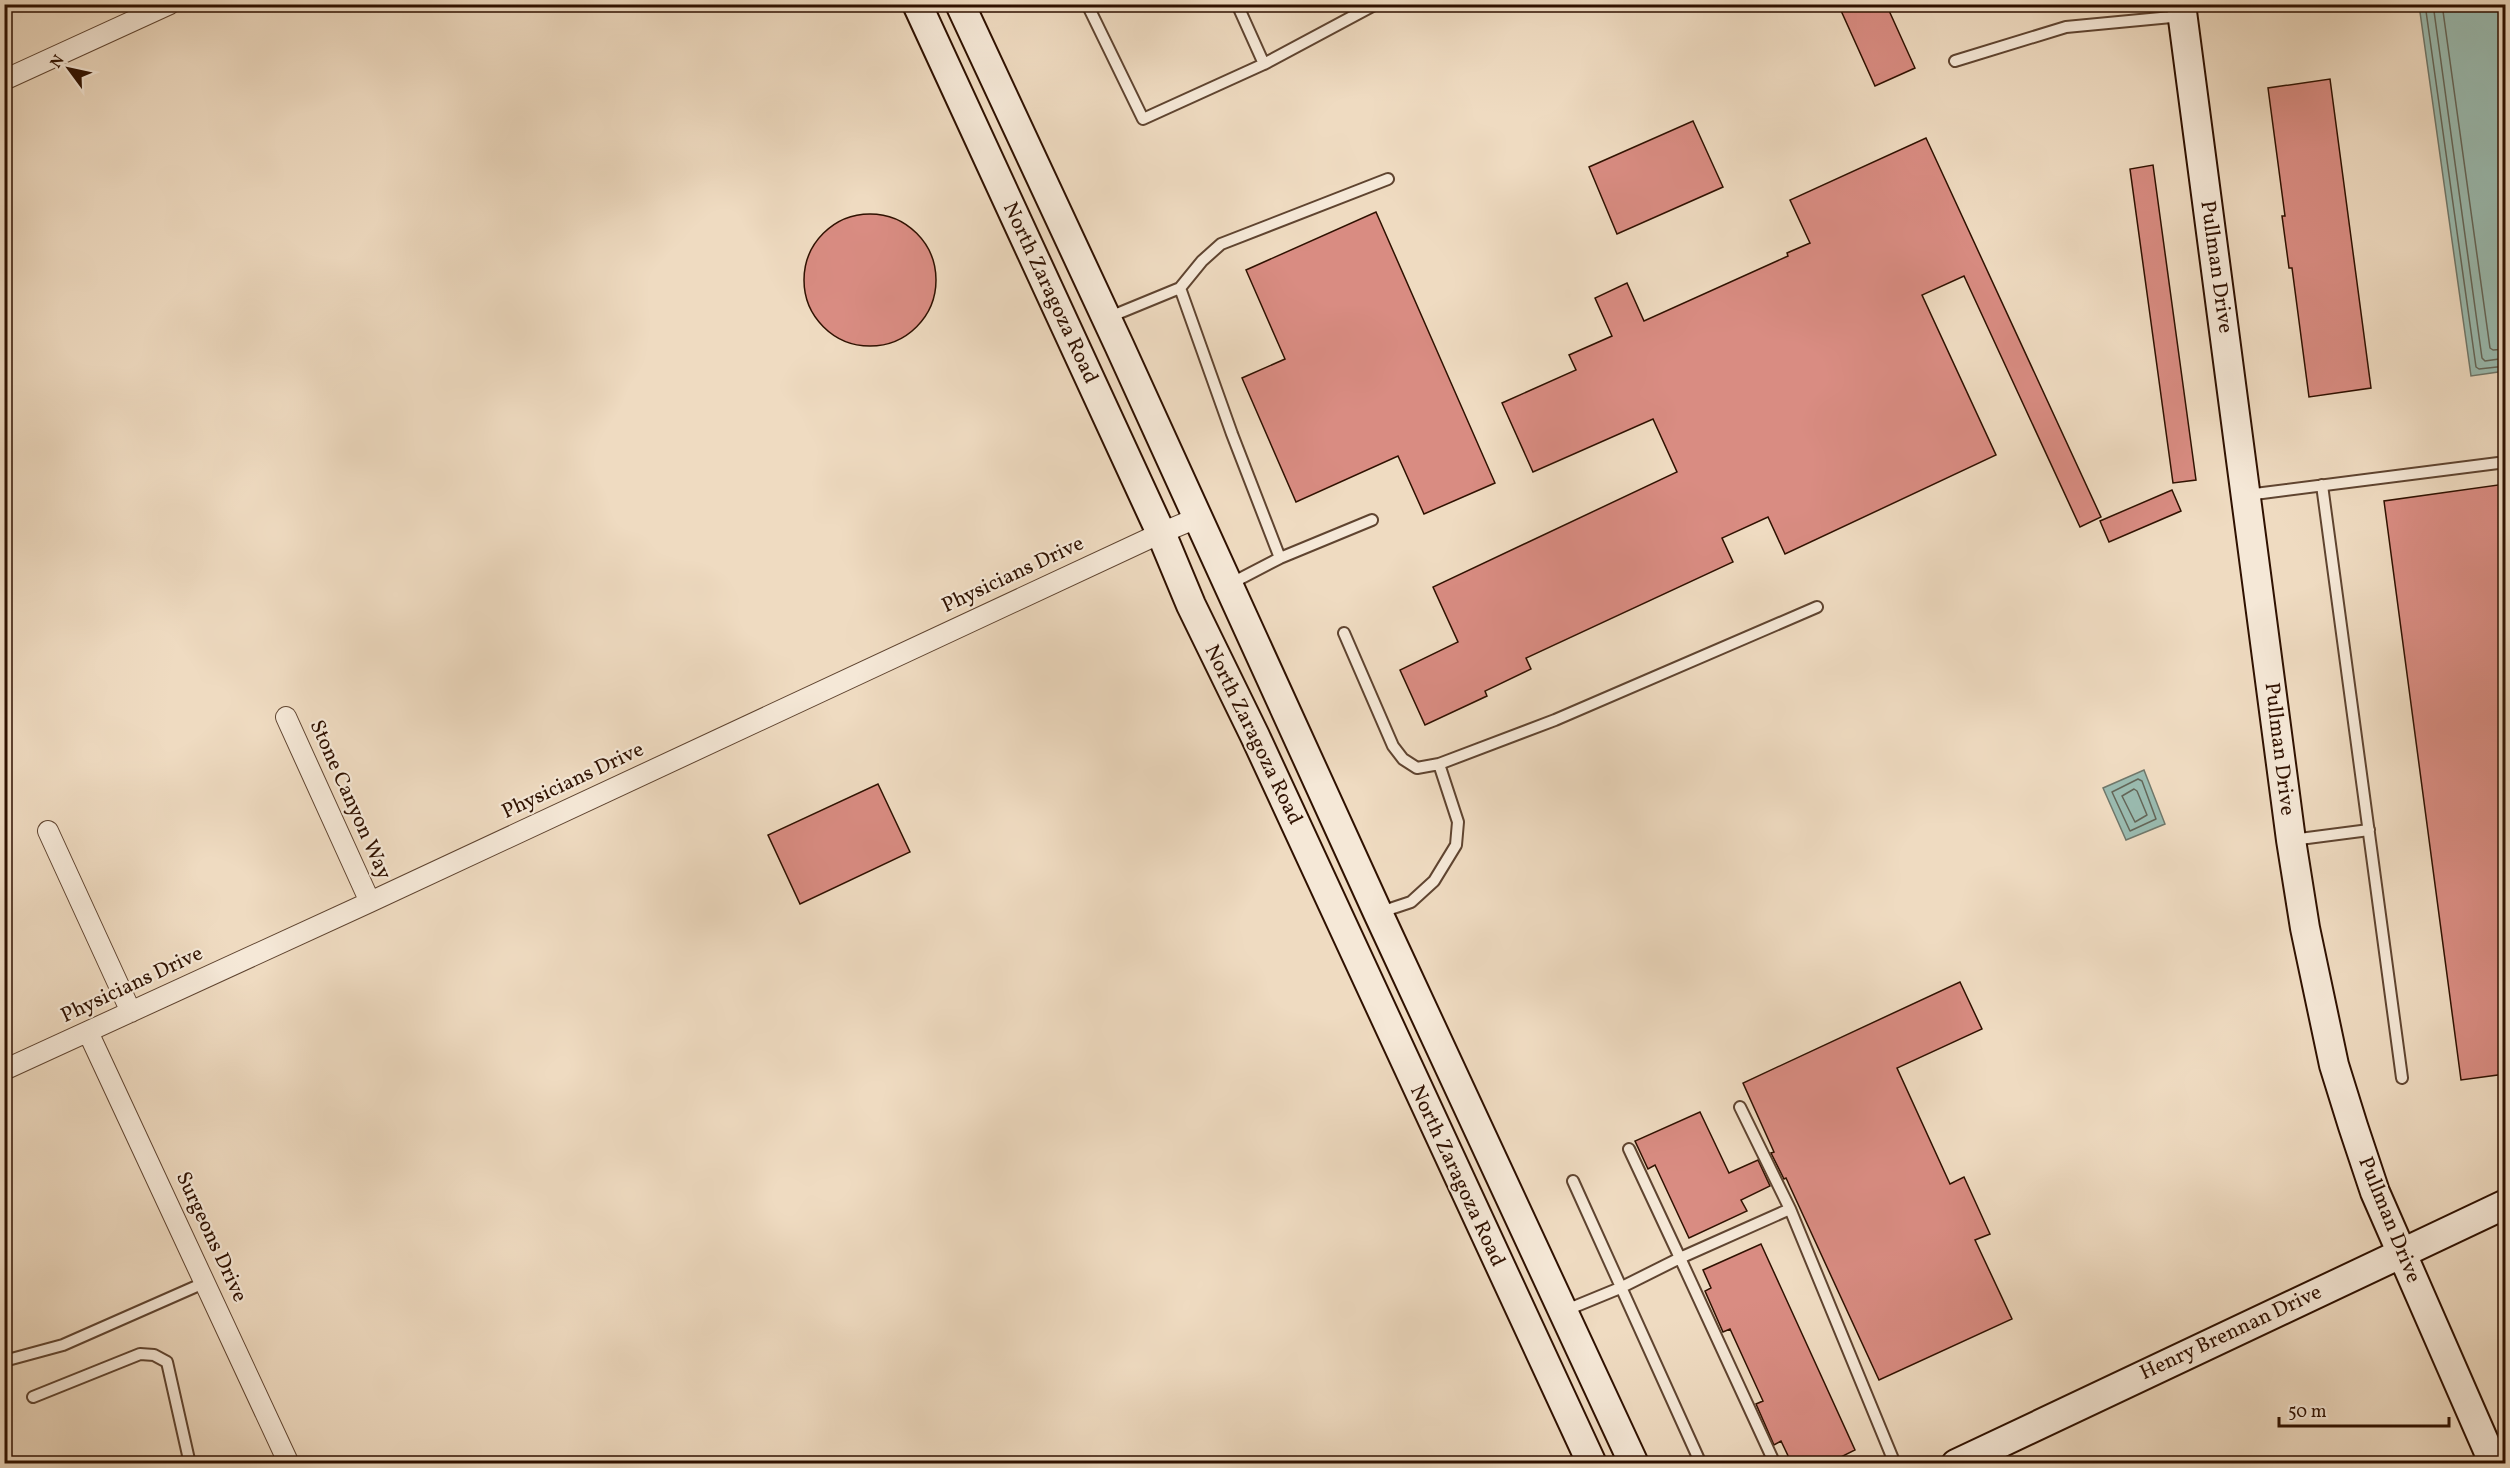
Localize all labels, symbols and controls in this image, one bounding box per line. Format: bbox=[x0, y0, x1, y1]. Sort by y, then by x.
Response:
north arrow bbox=[39, 39, 99, 99]
text: N bbox=[46, 51, 71, 73]
street label: North Zaragoza Road bbox=[995, 198, 1105, 388]
street label: Pullman Drive bbox=[2192, 199, 2240, 335]
street label: Physicians Drive bbox=[937, 529, 1089, 621]
street label: North Zaragoza Road bbox=[1197, 640, 1309, 830]
street label: Pullman Drive bbox=[2256, 681, 2302, 817]
street label: Stone Canyon Way bbox=[302, 716, 398, 885]
street label: Physicians Drive bbox=[497, 735, 649, 827]
street label: Physicians Drive bbox=[56, 939, 208, 1031]
street label: North Zaragoza Road bbox=[1402, 1081, 1512, 1271]
street label: Pullman Drive bbox=[2351, 1153, 2427, 1287]
street label: Surgeons Drive bbox=[168, 1167, 254, 1307]
street label: Henry Brennan Drive bbox=[2135, 1278, 2327, 1388]
scale bar bbox=[2279, 1390, 2448, 1428]
text: 50 m bbox=[2288, 1400, 2327, 1425]

